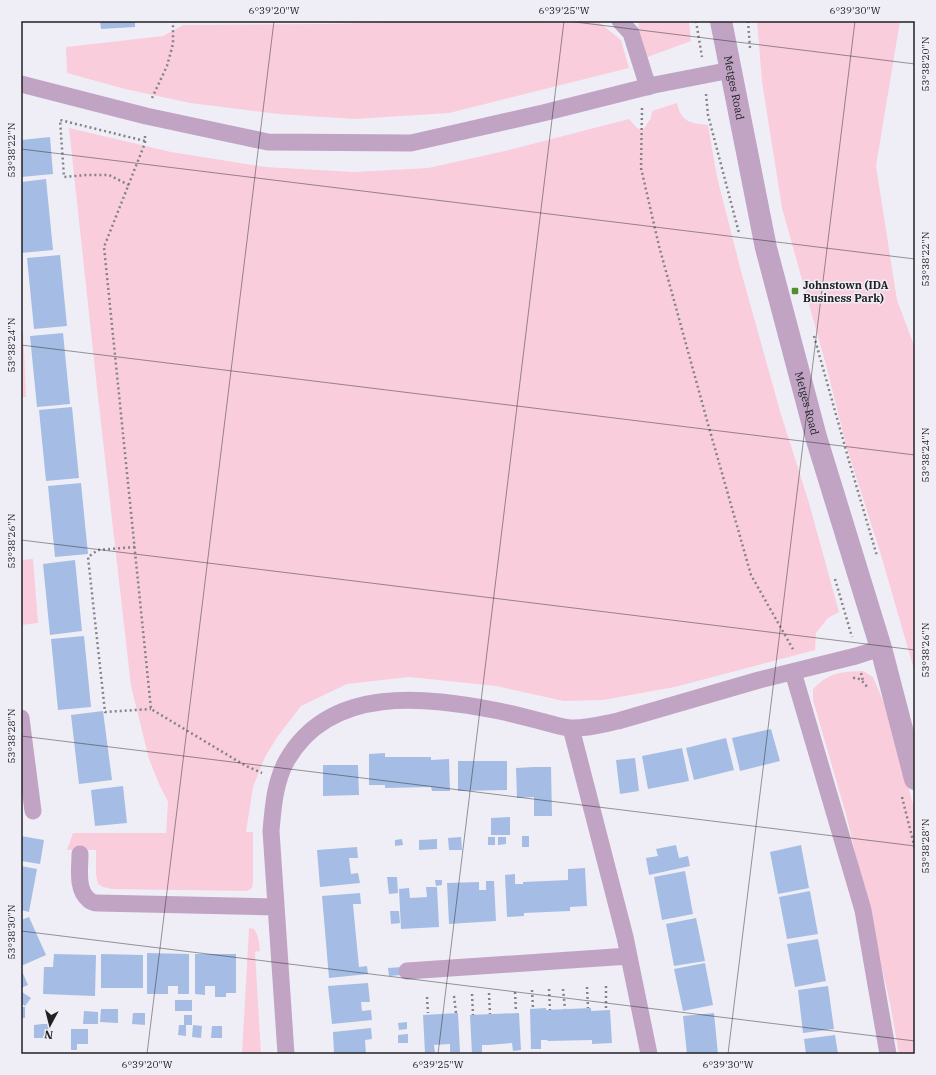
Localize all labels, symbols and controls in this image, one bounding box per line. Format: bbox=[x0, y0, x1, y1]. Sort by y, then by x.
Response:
text: 6°39'20"W bbox=[248, 4, 300, 17]
text: 6°39'25"W bbox=[538, 4, 590, 17]
text: 6°39'30"W bbox=[829, 4, 881, 17]
text: 53°38'20"N bbox=[919, 36, 932, 92]
street label: Metges Road bbox=[721, 54, 747, 121]
text: 53°38'22"N bbox=[5, 122, 18, 178]
text: 53°38'22"N bbox=[919, 231, 932, 287]
place label: Johnstown (IDA Business Park) bbox=[803, 278, 889, 305]
marker: Johnstown (IDA Business Park) bbox=[790, 286, 800, 296]
text: 53°38'24"N bbox=[5, 317, 18, 373]
street label: Metges Road bbox=[792, 370, 822, 437]
text: 53°38'24"N bbox=[919, 427, 932, 483]
text: 53°38'26"N bbox=[5, 513, 18, 569]
text: 53°38'26"N bbox=[919, 622, 932, 678]
text: 53°38'28"N bbox=[5, 708, 18, 764]
text: 53°38'28"N bbox=[919, 818, 932, 874]
text: 53°38'30"N bbox=[5, 904, 18, 960]
north arrow bbox=[30, 1005, 70, 1045]
text: N bbox=[43, 1027, 54, 1042]
text: 6°39'20"W bbox=[121, 1058, 173, 1071]
text: 6°39'25"W bbox=[412, 1058, 464, 1071]
text: 6°39'30"W bbox=[702, 1058, 754, 1071]

